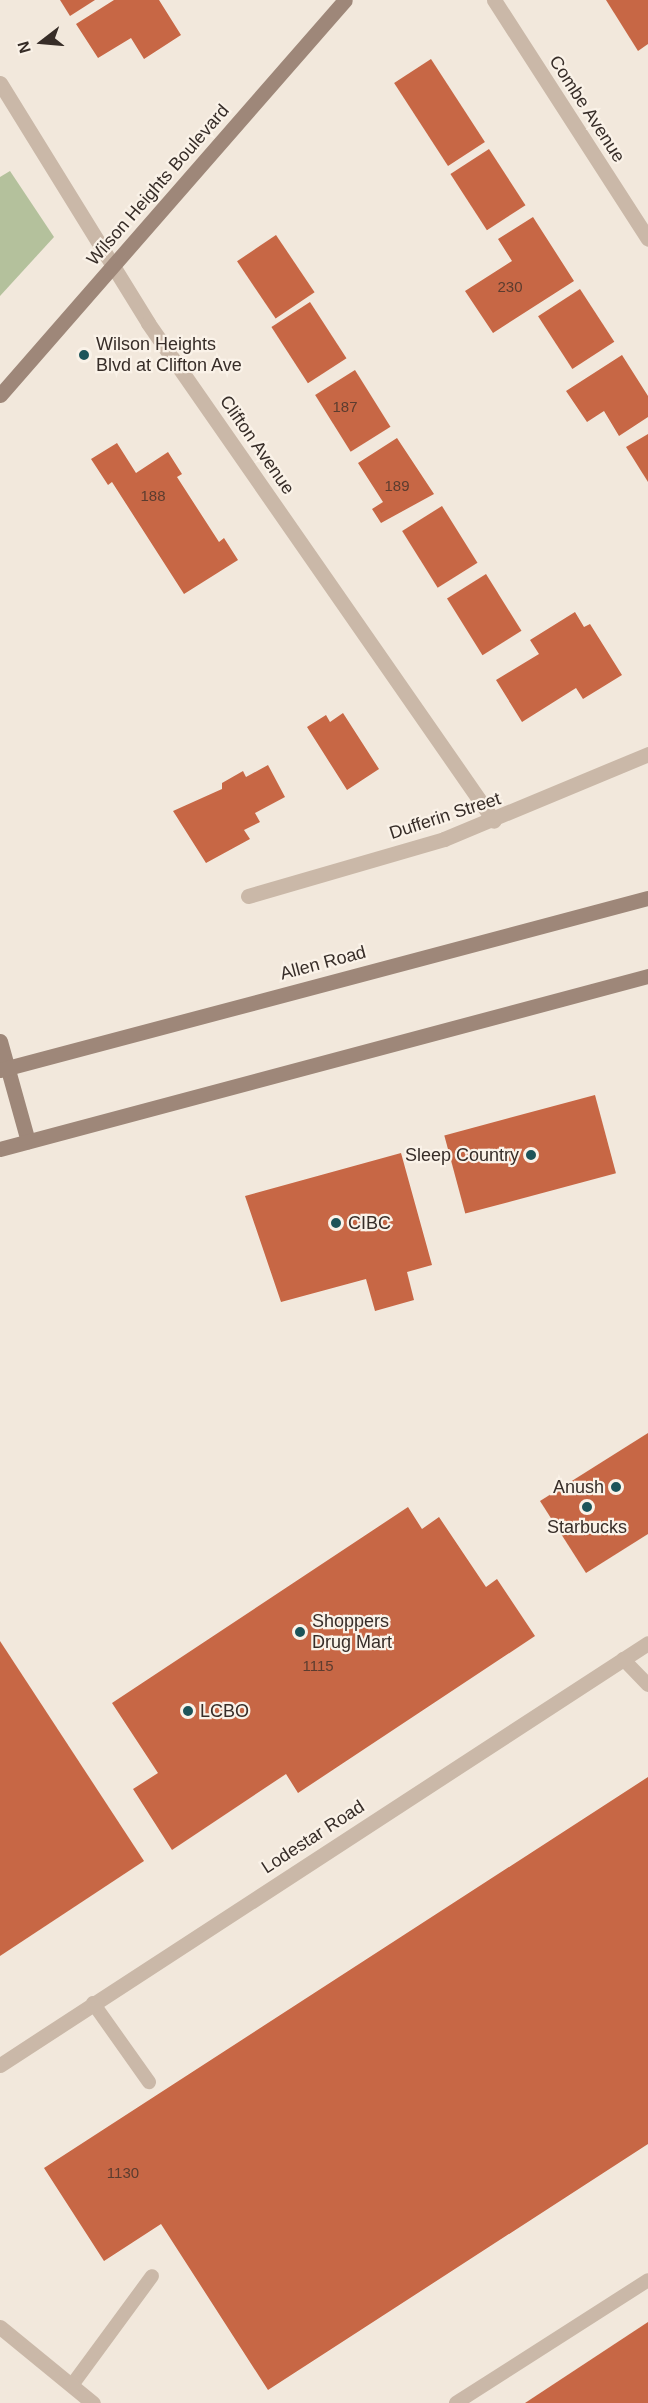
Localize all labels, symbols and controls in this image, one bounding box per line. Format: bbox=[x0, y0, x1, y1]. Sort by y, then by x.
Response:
north arrow bbox=[12, 12, 72, 72]
text: N bbox=[14, 39, 34, 55]
street label: Combe Avenue bbox=[544, 51, 630, 167]
street label: Wilson Heights Boulevard bbox=[82, 100, 234, 270]
house number: 230 bbox=[497, 278, 523, 296]
place label: Wilson Heights Blvd at Clifton Ave bbox=[96, 334, 243, 376]
marker: Wilson Heights Blvd at Clifton Ave bbox=[77, 348, 91, 362]
street label: Clifton Avenue bbox=[215, 391, 299, 499]
house number: 187 bbox=[332, 398, 358, 416]
house number: 189 bbox=[384, 477, 410, 495]
house number: 188 bbox=[140, 487, 166, 505]
street label: Dufferin Street bbox=[387, 788, 503, 844]
street label: Allen Road bbox=[278, 941, 368, 985]
place label: Sleep Country bbox=[405, 1144, 519, 1166]
marker: Sleep Country bbox=[524, 1148, 538, 1162]
place label: CIBC bbox=[348, 1212, 391, 1234]
marker: CIBC bbox=[329, 1216, 343, 1230]
place label: Anush bbox=[553, 1476, 604, 1498]
marker: Anush bbox=[609, 1480, 623, 1494]
marker: Starbucks bbox=[580, 1500, 594, 1514]
place label: Starbucks bbox=[547, 1516, 627, 1538]
place label: Shoppers Drug Mart bbox=[312, 1611, 392, 1654]
marker: Shoppers Drug Mart bbox=[293, 1625, 307, 1639]
house number: 1115 bbox=[302, 1657, 334, 1675]
place label: LCBO bbox=[200, 1700, 249, 1722]
marker: LCBO bbox=[181, 1704, 195, 1718]
street label: Lodestar Road bbox=[258, 1796, 368, 1878]
house number: 1130 bbox=[107, 2164, 139, 2182]

